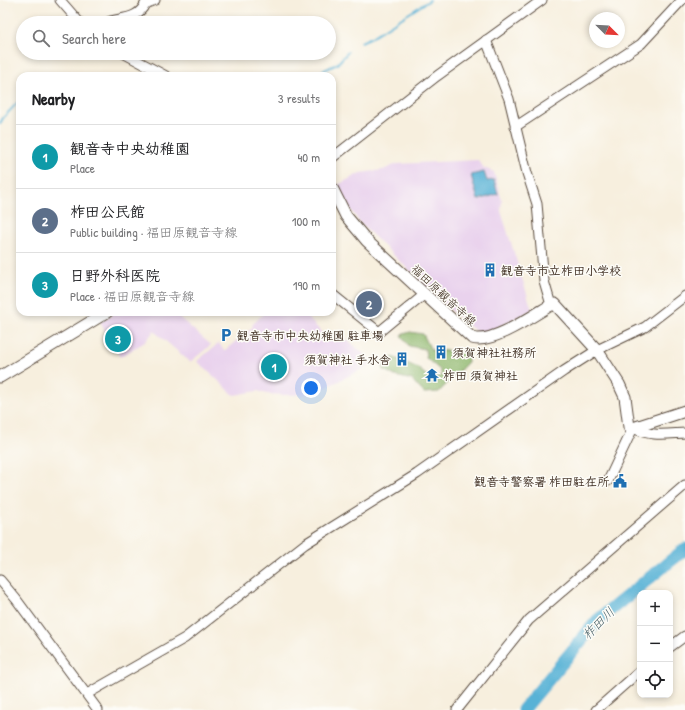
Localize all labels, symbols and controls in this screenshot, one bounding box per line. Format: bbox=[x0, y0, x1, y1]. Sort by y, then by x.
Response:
north arrow bbox=[589, 12, 625, 48]
search box bbox=[16, 16, 336, 60]
icon: search bbox=[30, 27, 52, 49]
text: Search here bbox=[62, 28, 126, 49]
text: Nearby bbox=[32, 87, 75, 110]
text: 3 results bbox=[278, 89, 320, 107]
text: 観音寺中央幼稚園 bbox=[70, 138, 190, 159]
text: 1 bbox=[43, 148, 47, 166]
text: 40 m bbox=[297, 148, 320, 166]
text: Place bbox=[70, 159, 95, 177]
text: 柞田公民館 bbox=[70, 201, 145, 222]
text: 2 bbox=[42, 212, 48, 230]
text: 100 m bbox=[292, 212, 320, 230]
text: Public building · 福田原観音寺線 bbox=[70, 223, 237, 241]
street label: 福田原観音寺線 bbox=[407, 260, 481, 330]
building icon: 観音寺市立柞田小学校 bbox=[482, 262, 498, 278]
place label: 観音寺市立柞田小学校 bbox=[501, 262, 621, 279]
text: 日野外科医院 bbox=[70, 265, 160, 286]
text: 3 bbox=[42, 276, 48, 294]
text: 190 m bbox=[293, 276, 320, 294]
text: Place · 福田原観音寺線 bbox=[70, 287, 195, 305]
pin: 2 bbox=[356, 289, 382, 319]
pin: 3 bbox=[105, 324, 131, 354]
parking icon: 観音寺市中央幼稚園 駐車場 bbox=[218, 327, 234, 343]
place label: 観音寺市中央幼稚園 駐車場 bbox=[237, 327, 384, 344]
building icon: 須賀神社社務所 bbox=[433, 344, 449, 360]
place label: 須賀神社社務所 bbox=[452, 344, 537, 361]
place label: 須賀神社 手水舎 bbox=[304, 351, 391, 368]
building icon: 須賀神社 手水舎 bbox=[394, 351, 410, 367]
pin: 1 bbox=[261, 352, 287, 382]
temple icon: 柞田 須賀神社 bbox=[424, 367, 440, 383]
place label: 柞田 須賀神社 bbox=[443, 367, 518, 384]
your location bbox=[301, 378, 321, 398]
place label: 観音寺警察署 柞田駐在所 bbox=[474, 473, 610, 490]
public building icon: 観音寺警察署 柞田駐在所 bbox=[612, 473, 628, 489]
map controls bbox=[637, 590, 673, 698]
button: + bbox=[637, 590, 673, 626]
water label: 柞田川 bbox=[578, 603, 618, 643]
button: − bbox=[637, 626, 673, 662]
button: locate bbox=[637, 662, 673, 698]

